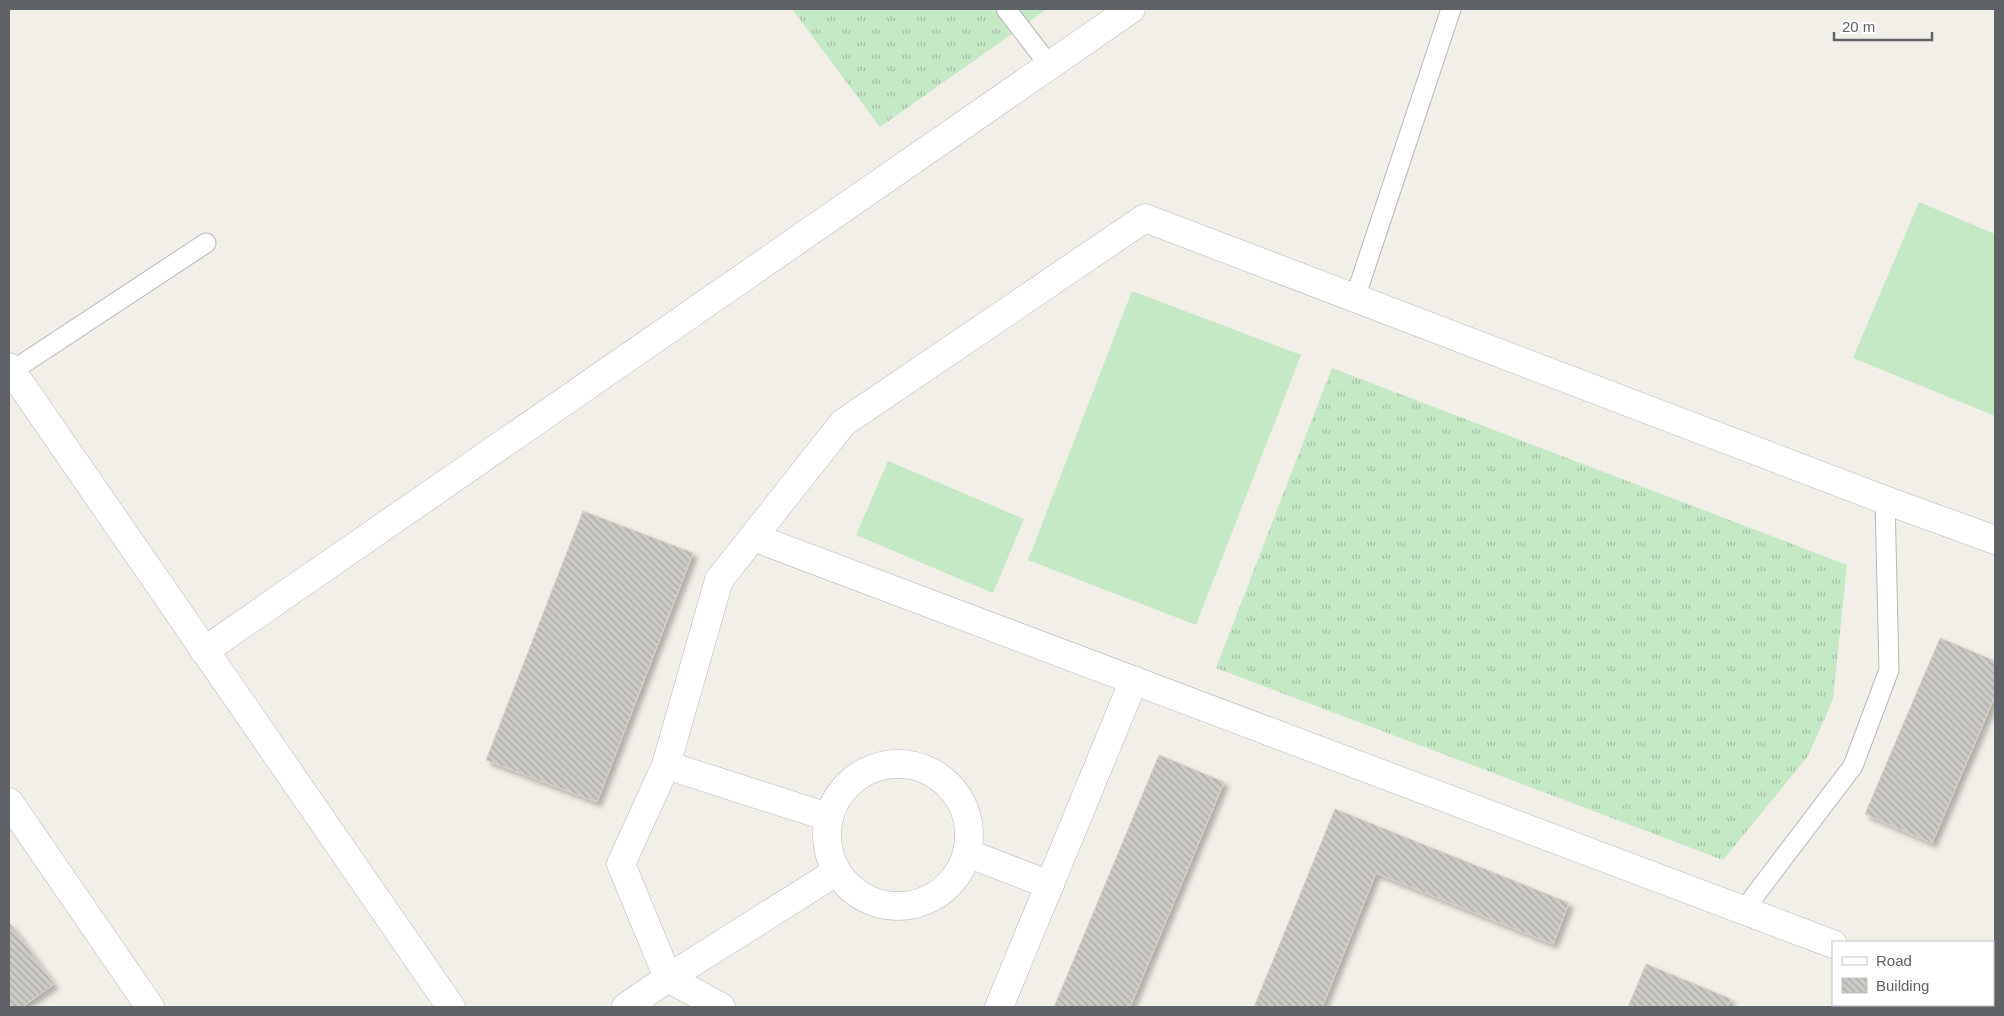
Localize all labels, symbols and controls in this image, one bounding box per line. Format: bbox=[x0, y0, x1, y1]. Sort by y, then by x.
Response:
scale bar bbox=[1834, 10, 1932, 42]
text: 20 m bbox=[1842, 18, 1875, 35]
legend bbox=[1832, 941, 1994, 1006]
text: Road bbox=[1876, 952, 1912, 969]
text: Building bbox=[1876, 977, 1929, 994]

